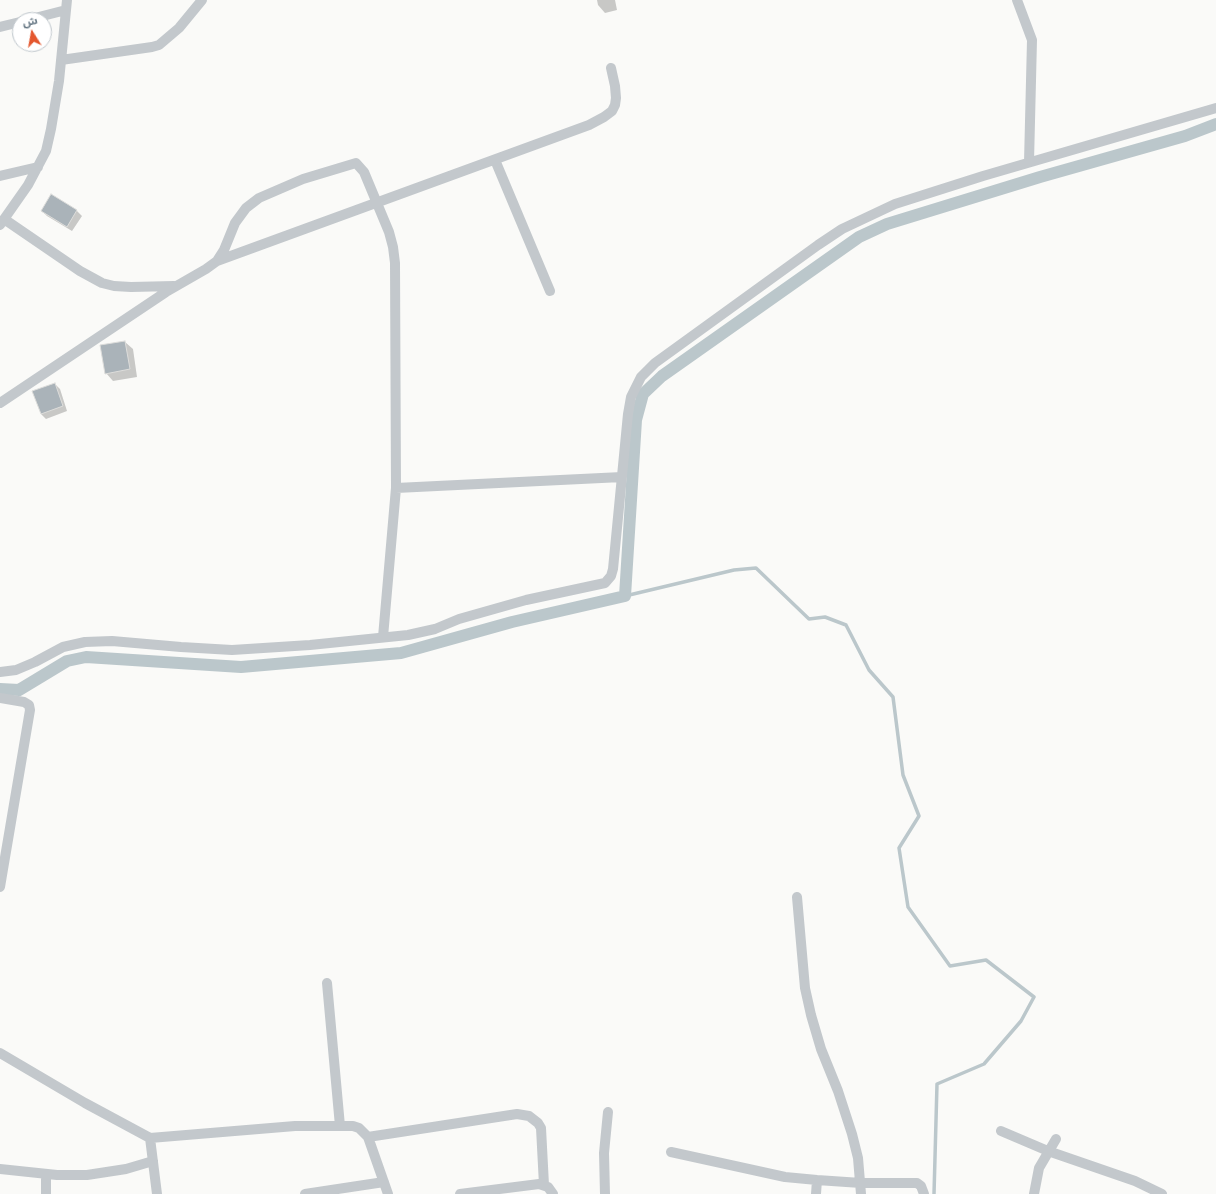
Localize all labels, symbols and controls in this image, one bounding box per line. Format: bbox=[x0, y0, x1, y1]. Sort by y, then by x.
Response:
north arrow bbox=[12, 12, 52, 52]
text: ش bbox=[21, 12, 39, 30]

